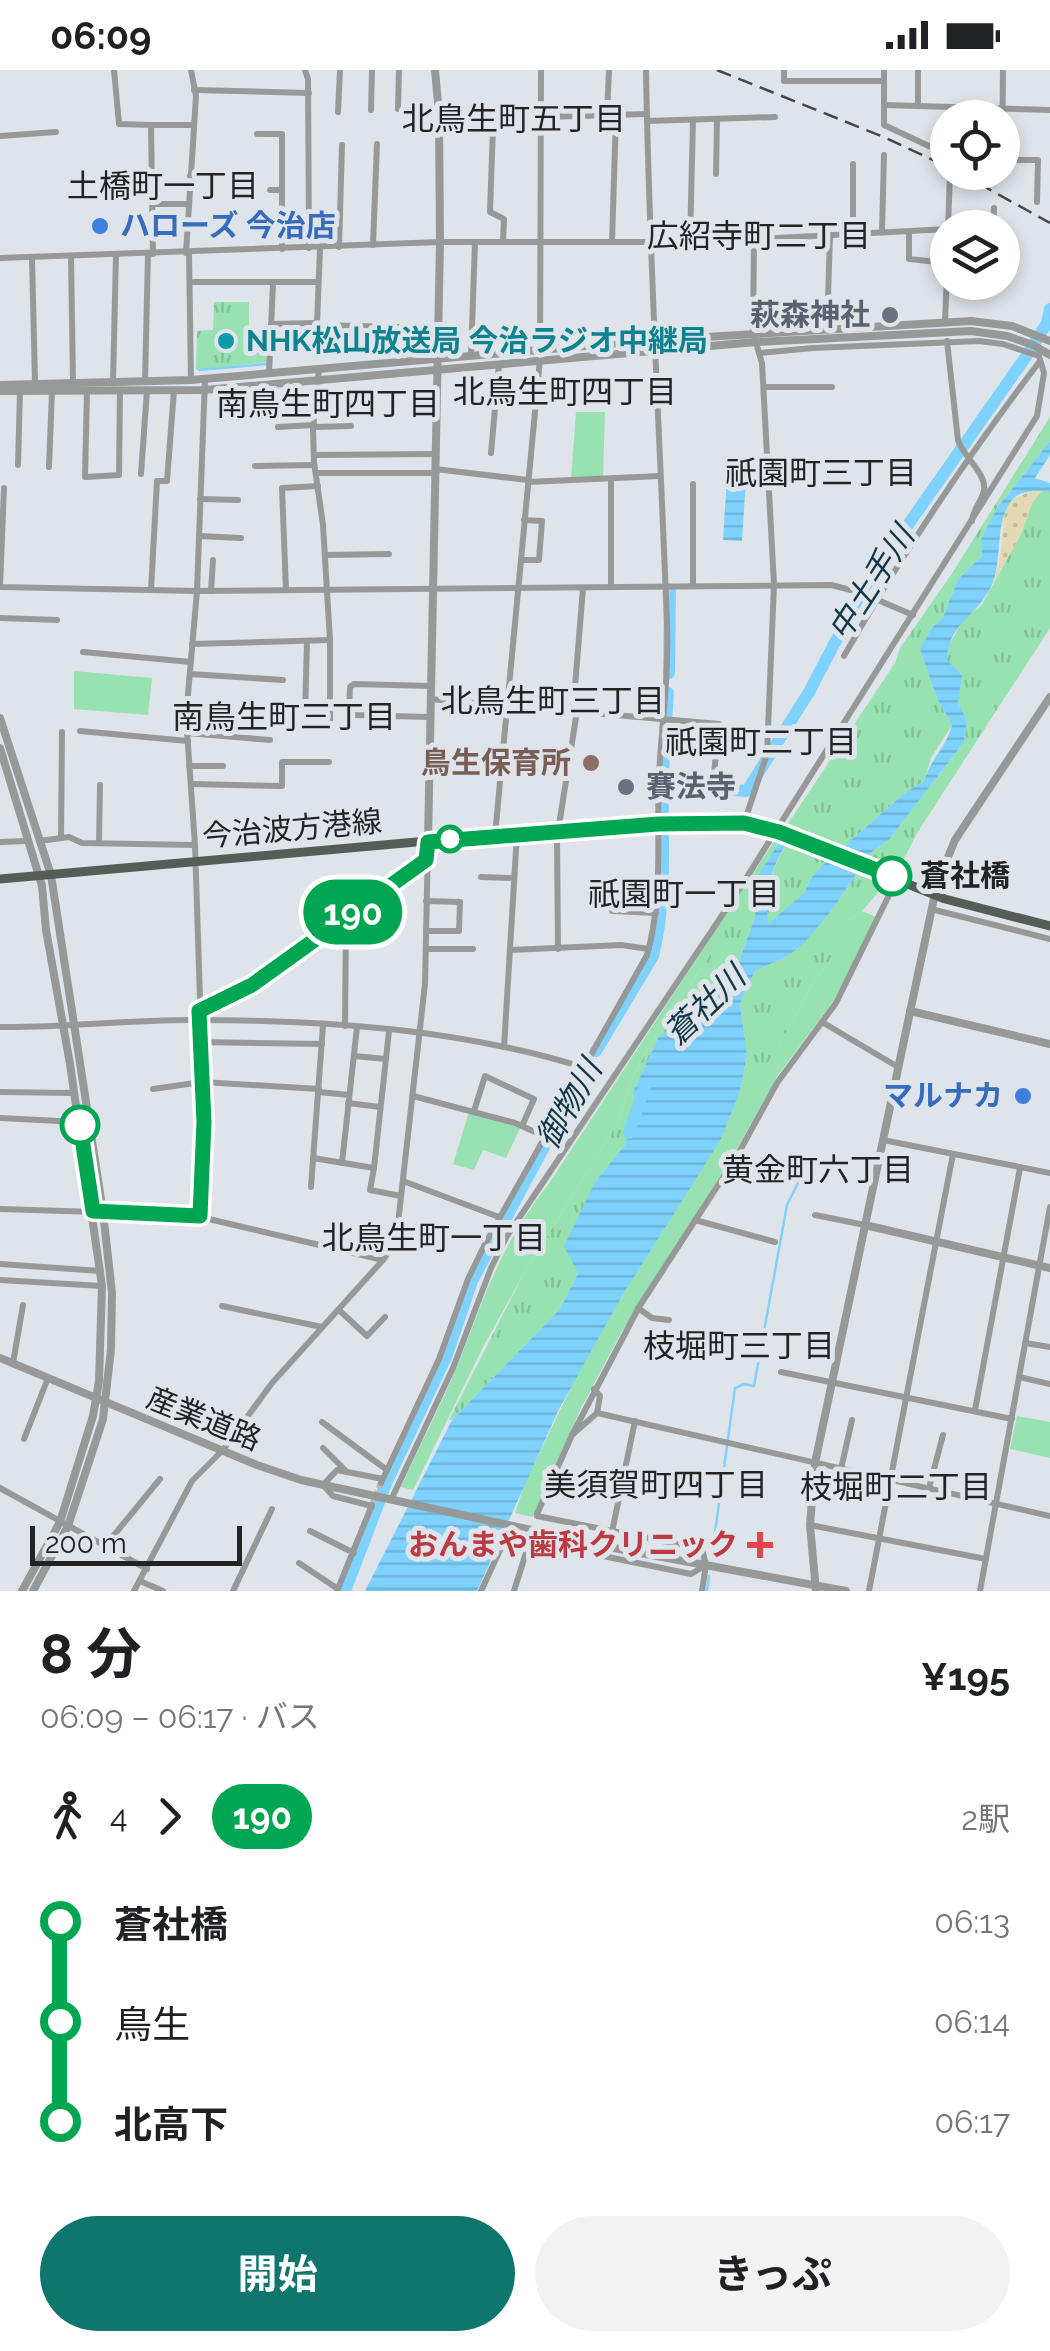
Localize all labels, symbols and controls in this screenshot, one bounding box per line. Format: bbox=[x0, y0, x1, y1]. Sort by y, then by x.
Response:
text: 06:09 bbox=[50, 13, 152, 58]
district label: 北鳥生町五丁目 bbox=[402, 100, 626, 137]
map controls bbox=[930, 100, 1020, 300]
button: locate bbox=[930, 100, 1020, 190]
district label: 土橋町一丁目 bbox=[67, 167, 259, 204]
place label: ハローズ 今治店 bbox=[120, 208, 336, 243]
button: layers bbox=[930, 210, 1020, 300]
marker: ハローズ 今治店 bbox=[89, 215, 111, 237]
district label: 広紹寺町二丁目 bbox=[647, 217, 871, 254]
place label: 萩森神社 bbox=[750, 297, 870, 332]
marker: 萩森神社 bbox=[879, 304, 901, 326]
place label: NHK松山放送局 今治ラジオ中継局 bbox=[246, 323, 708, 358]
marker: NHK松山放送局 今治ラジオ中継局 bbox=[215, 330, 237, 352]
district label: 北鳥生町四丁目 bbox=[453, 373, 677, 410]
district label: 南鳥生町四丁目 bbox=[216, 385, 440, 422]
district label: 祇園町三丁目 bbox=[725, 454, 917, 491]
water label: 中土手川 bbox=[820, 516, 923, 646]
district label: 北鳥生町三丁目 bbox=[441, 682, 665, 719]
district label: 南鳥生町三丁目 bbox=[172, 698, 396, 735]
district label: 祇園町二丁目 bbox=[665, 723, 857, 760]
place label: 鳥生保育所 bbox=[421, 745, 571, 780]
marker: 鳥生保育所 bbox=[580, 752, 602, 774]
place label: 賽法寺 bbox=[646, 769, 736, 804]
marker: 賽法寺 bbox=[615, 776, 637, 798]
street label: 今治波方港線 bbox=[201, 803, 383, 854]
unlabelled marker bbox=[437, 826, 463, 852]
marker: 蒼社橋 bbox=[873, 857, 911, 895]
place label: 蒼社橋 bbox=[920, 858, 1010, 893]
district label: 祇園町一丁目 bbox=[588, 875, 780, 912]
line badge: 190 bbox=[296, 880, 410, 944]
text: 190 bbox=[323, 892, 383, 933]
water label: 蒼社川 bbox=[657, 956, 754, 1051]
water label: 御物川 bbox=[529, 1050, 610, 1155]
place label: マルナカ bbox=[883, 1078, 1003, 1113]
marker: マルナカ bbox=[1012, 1085, 1034, 1107]
unlabelled marker bbox=[61, 1106, 99, 1144]
district label: 黄金町六丁目 bbox=[722, 1151, 914, 1188]
district label: 北鳥生町一丁目 bbox=[322, 1219, 546, 1256]
district label: 枝堀町三丁目 bbox=[643, 1327, 835, 1364]
street label: 産業道路 bbox=[142, 1380, 266, 1457]
district label: 美須賀町四丁目 bbox=[544, 1466, 768, 1503]
district label: 枝堀町二丁目 bbox=[800, 1468, 992, 1505]
scale bar bbox=[30, 1521, 242, 1566]
text: 200 m bbox=[45, 1527, 127, 1560]
place label: おんまや歯科クリニック bbox=[408, 1527, 738, 1562]
marker: おんまや歯科クリニック bbox=[747, 1532, 773, 1558]
text: 8 分 bbox=[40, 1621, 141, 1686]
text: ¥195 bbox=[921, 1654, 1010, 1699]
text: 06:09 – 06:17 · バス bbox=[40, 1698, 320, 1735]
icon: walk bbox=[40, 1789, 95, 1844]
icon: forward bbox=[142, 1789, 197, 1844]
text: 190 bbox=[232, 1796, 292, 1837]
text: 4 bbox=[110, 1798, 127, 1835]
text: 2駅 bbox=[961, 1800, 1010, 1837]
text: 蒼社橋 bbox=[114, 1902, 228, 1947]
text: 06:13 bbox=[934, 1903, 1010, 1940]
text: 鳥生 bbox=[114, 2002, 190, 2047]
text: 06:14 bbox=[934, 2003, 1010, 2040]
text: 北高下 bbox=[114, 2102, 228, 2147]
text: 06:17 bbox=[934, 2103, 1010, 2140]
button: 開始 bbox=[40, 2216, 515, 2331]
button: きっぷ bbox=[535, 2216, 1010, 2331]

